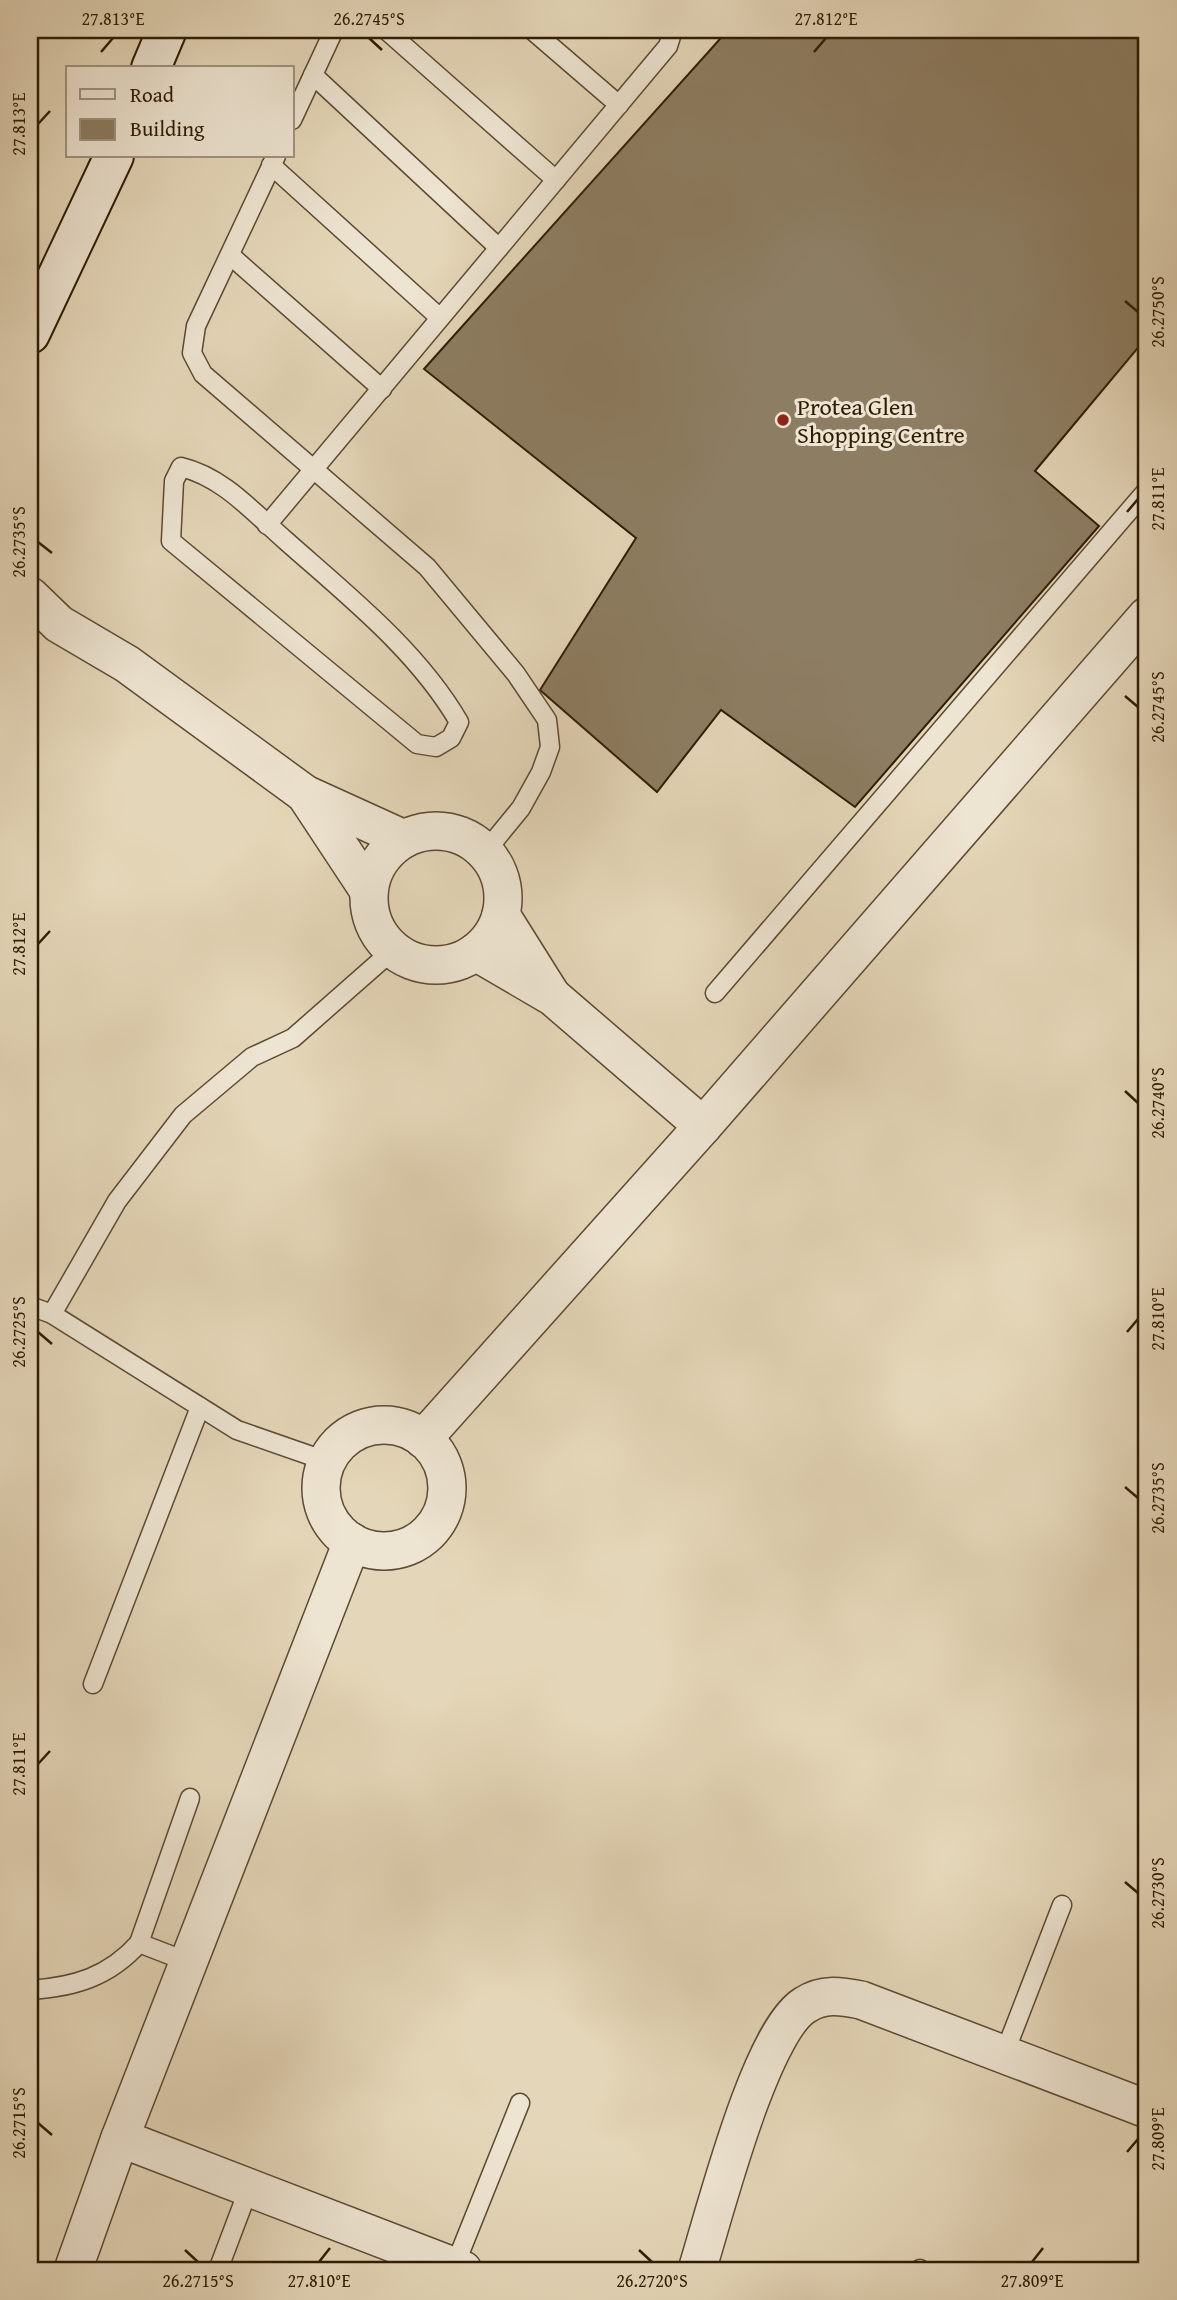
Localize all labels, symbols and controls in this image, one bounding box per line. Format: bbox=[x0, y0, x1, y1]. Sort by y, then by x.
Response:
text: 27.813°E bbox=[81, 5, 145, 32]
text: 26.2745°S bbox=[333, 5, 405, 32]
text: 27.812°E bbox=[794, 5, 858, 32]
legend bbox=[66, 66, 294, 158]
text: Road bbox=[130, 79, 175, 110]
text: 27.813°E bbox=[5, 92, 32, 156]
text: Building bbox=[130, 113, 205, 144]
text: 26.2750°S bbox=[1144, 276, 1171, 348]
place label: Protea Glen Shopping Centre bbox=[797, 389, 965, 452]
marker: Protea Glen Shopping Centre bbox=[775, 412, 791, 428]
text: 27.811°E bbox=[1144, 467, 1171, 531]
text: 26.2735°S bbox=[5, 506, 32, 578]
text: 26.2745°S bbox=[1144, 671, 1171, 743]
text: 27.812°E bbox=[5, 912, 32, 976]
text: 26.2740°S bbox=[1144, 1067, 1171, 1139]
text: 27.810°E bbox=[1144, 1287, 1171, 1351]
text: 26.2725°S bbox=[5, 1296, 32, 1368]
text: 26.2735°S bbox=[1144, 1462, 1171, 1534]
text: 27.811°E bbox=[5, 1732, 32, 1796]
text: 26.2730°S bbox=[1144, 1857, 1171, 1929]
text: 26.2715°S bbox=[5, 2087, 32, 2159]
text: 27.809°E bbox=[1144, 2107, 1171, 2171]
text: 26.2715°S bbox=[162, 2267, 234, 2294]
text: 27.810°E bbox=[287, 2267, 351, 2294]
text: 26.2720°S bbox=[616, 2267, 688, 2294]
text: 27.809°E bbox=[1000, 2267, 1064, 2294]

